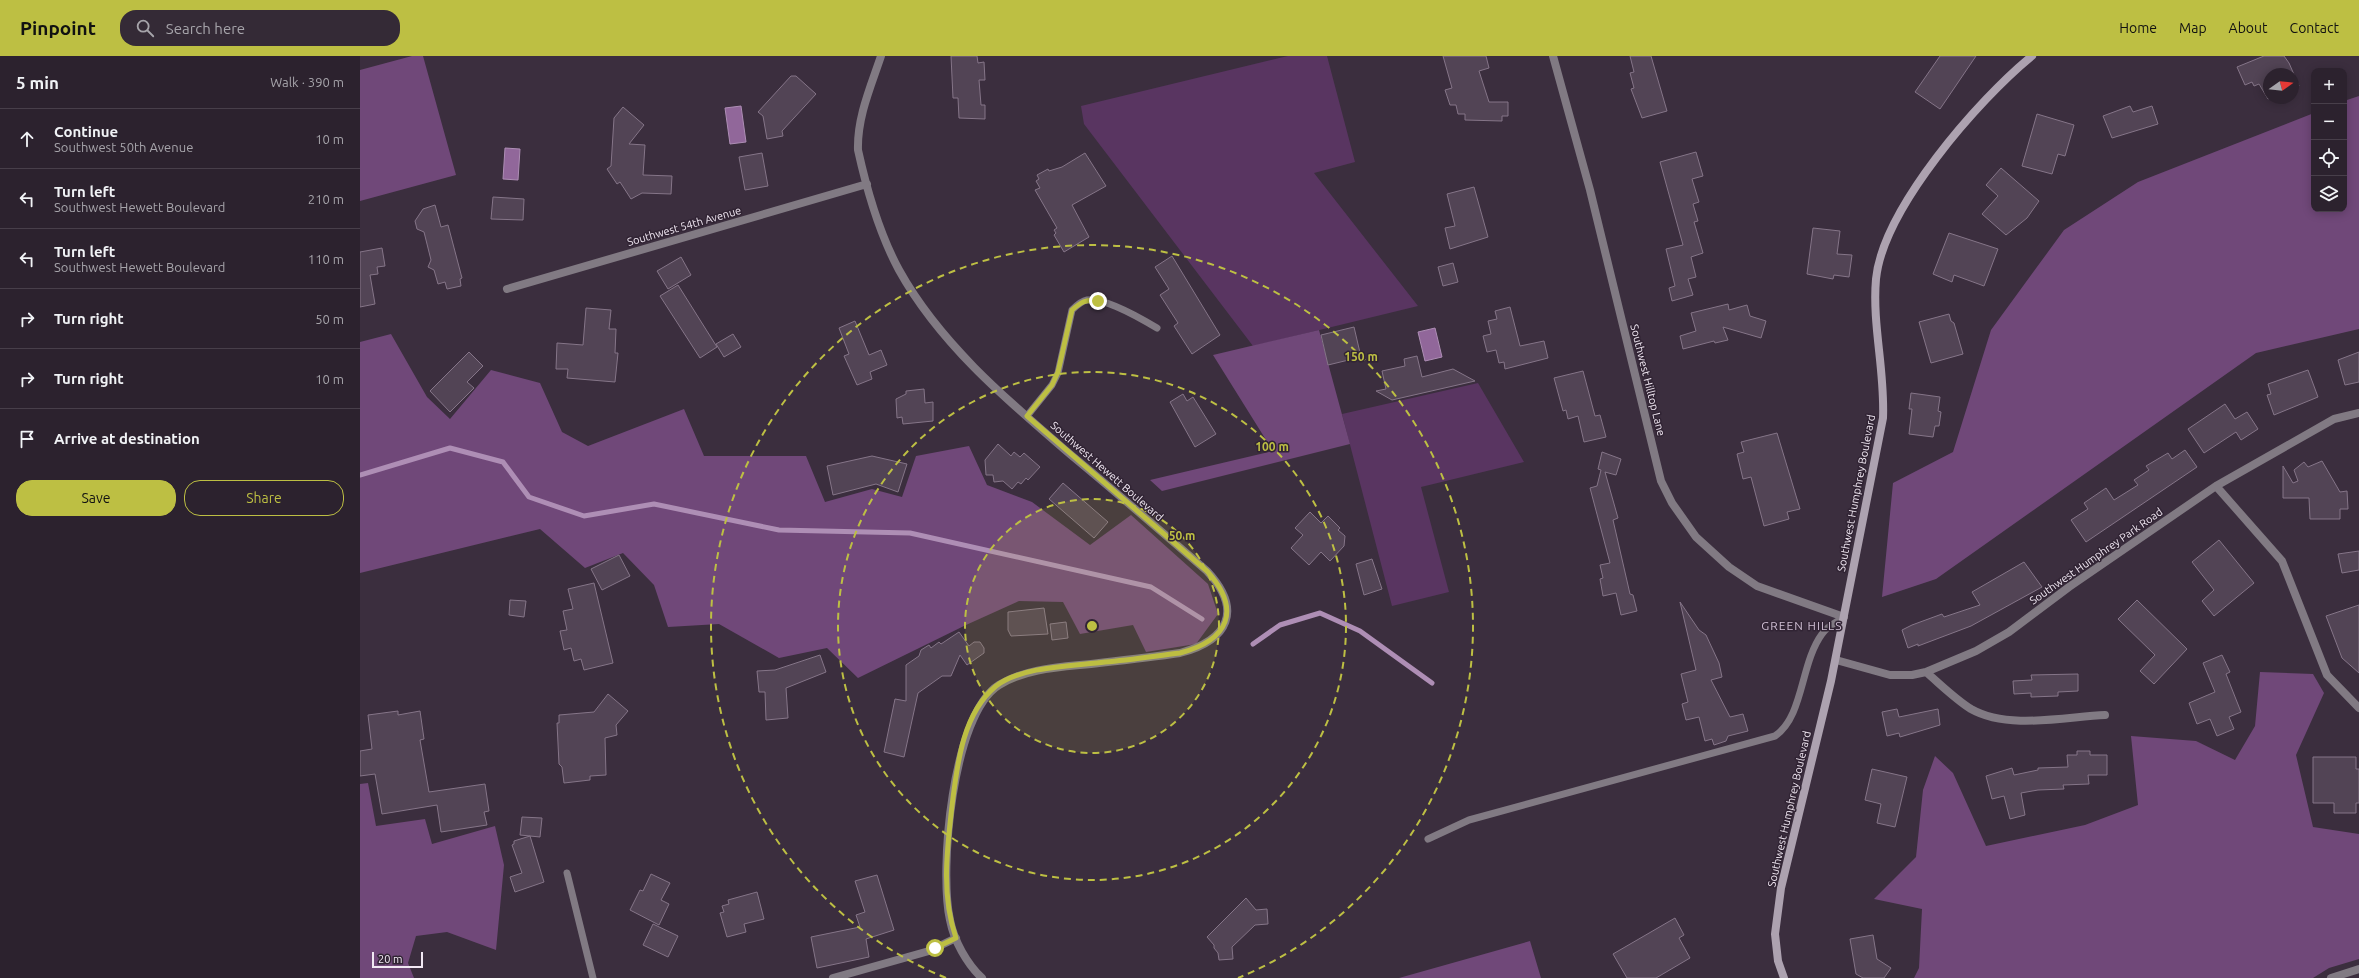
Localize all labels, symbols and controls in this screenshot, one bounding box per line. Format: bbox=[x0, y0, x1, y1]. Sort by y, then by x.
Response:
search box bbox=[120, 10, 400, 46]
text: Pinpoint bbox=[20, 17, 96, 39]
icon: search bbox=[134, 17, 156, 39]
text: Search here bbox=[166, 20, 245, 37]
text: Home bbox=[2119, 20, 2157, 36]
text: Map bbox=[2179, 20, 2207, 36]
text: About bbox=[2229, 20, 2268, 36]
text: Contact bbox=[2290, 20, 2339, 36]
north arrow bbox=[2263, 68, 2299, 104]
map controls bbox=[2311, 68, 2347, 212]
button: + bbox=[2311, 68, 2347, 104]
text: 5 min bbox=[16, 73, 59, 92]
text: Walk · 390 m bbox=[270, 75, 344, 89]
button: − bbox=[2311, 104, 2347, 140]
text: Continue bbox=[54, 123, 118, 140]
icon: ahead bbox=[16, 128, 38, 150]
text: 10 m bbox=[315, 132, 344, 146]
text: Southwest 50th Avenue bbox=[54, 140, 193, 154]
button: locate bbox=[2311, 140, 2347, 176]
button: layers bbox=[2311, 176, 2347, 212]
text: Turn left bbox=[54, 183, 115, 200]
icon: left bbox=[16, 188, 38, 210]
text: 210 m bbox=[308, 192, 344, 206]
text: Southwest Hewett Boulevard bbox=[54, 200, 225, 214]
street label: Southwest 54th Avenue bbox=[626, 204, 742, 248]
text: Turn left bbox=[54, 243, 115, 260]
icon: left bbox=[16, 248, 38, 270]
text: 110 m bbox=[308, 252, 344, 266]
text: Southwest Hewett Boulevard bbox=[54, 260, 225, 274]
route end bbox=[1089, 292, 1107, 310]
icon: right bbox=[16, 308, 38, 330]
text: Turn right bbox=[54, 310, 124, 327]
text: 50 m bbox=[315, 312, 344, 326]
street label: Southwest Hilltop Lane bbox=[1628, 323, 1668, 437]
text: 150 m bbox=[1344, 350, 1378, 363]
icon: right bbox=[16, 368, 38, 390]
text: Turn right bbox=[54, 370, 124, 387]
text: 10 m bbox=[315, 372, 344, 386]
street label: Southwest Humphrey Boulevard bbox=[1835, 413, 1877, 573]
street label: Southwest Hewett Boulevard bbox=[1048, 419, 1166, 523]
icon: arrive bbox=[16, 428, 38, 450]
text: Arrive at destination bbox=[54, 430, 200, 447]
text: 100 m bbox=[1255, 440, 1289, 453]
button: Save bbox=[16, 480, 176, 516]
button: Share bbox=[184, 480, 344, 516]
street label: Southwest Humphrey Park Road bbox=[2027, 505, 2165, 607]
text: 50 m bbox=[1169, 529, 1195, 542]
centre of rings bbox=[1085, 619, 1099, 633]
district label: GREEN HILLS bbox=[1761, 619, 1843, 632]
street label: Southwest Humphrey Boulevard bbox=[1765, 730, 1813, 888]
route start bbox=[926, 939, 944, 957]
scale bar bbox=[372, 950, 423, 969]
text: 20 m bbox=[378, 953, 402, 965]

